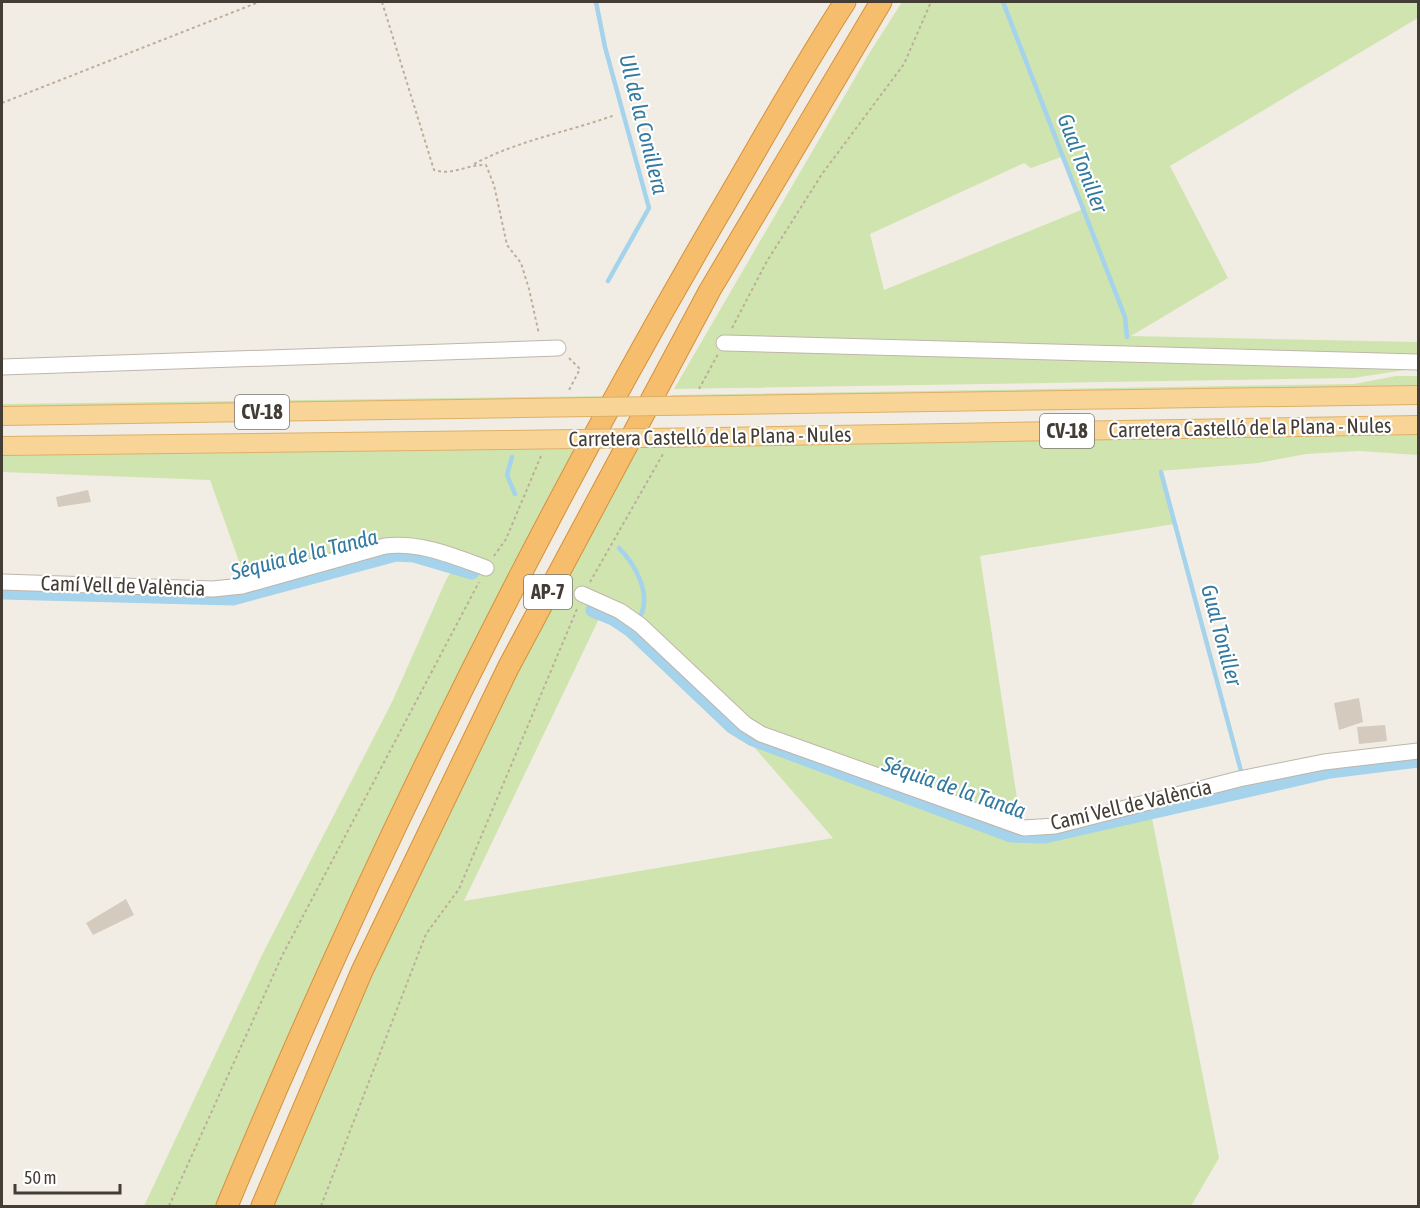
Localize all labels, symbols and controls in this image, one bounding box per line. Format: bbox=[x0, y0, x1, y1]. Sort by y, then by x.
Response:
water label: Ull de la Conillera bbox=[614, 51, 674, 197]
water label: Gual Toniller bbox=[1052, 110, 1114, 217]
road number: CV-18 bbox=[235, 395, 289, 429]
street label: Carretera Castelló de la Plana - Nules bbox=[1109, 413, 1391, 441]
road number: CV-18 bbox=[1040, 414, 1094, 448]
street label: Carretera Castelló de la Plana - Nules bbox=[569, 422, 851, 450]
water label: Séquia de la Tanda bbox=[227, 523, 380, 585]
street label: Camí Vell de València bbox=[40, 570, 206, 600]
road number: AP-7 bbox=[524, 575, 572, 609]
water label: Gual Toniller bbox=[1196, 582, 1248, 690]
water label: Séquia de la Tanda bbox=[878, 750, 1029, 824]
street label: Camí Vell de València bbox=[1048, 774, 1214, 834]
scale bar bbox=[15, 1157, 120, 1195]
text: 50 m bbox=[24, 1167, 56, 1188]

